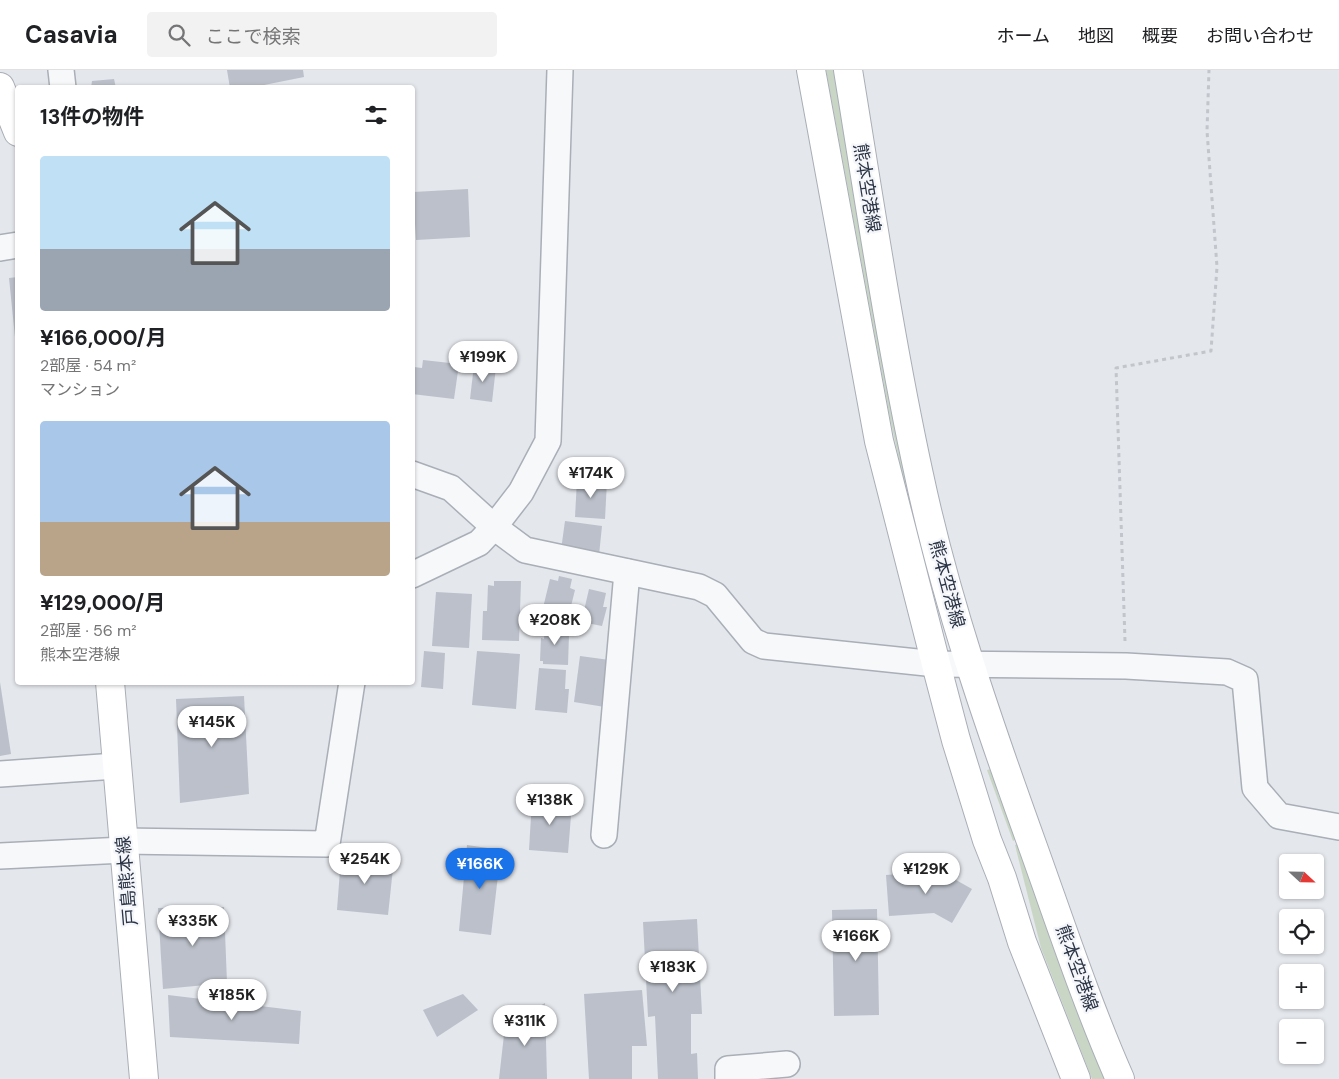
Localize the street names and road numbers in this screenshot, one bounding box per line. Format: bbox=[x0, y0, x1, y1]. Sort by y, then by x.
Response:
street label: 熊本空港線 bbox=[848, 142, 886, 234]
street label: 熊本空港線 bbox=[924, 537, 970, 631]
street label: 戸島熊本線 bbox=[111, 835, 143, 927]
street label: 熊本空港線 bbox=[1050, 922, 1104, 1014]

